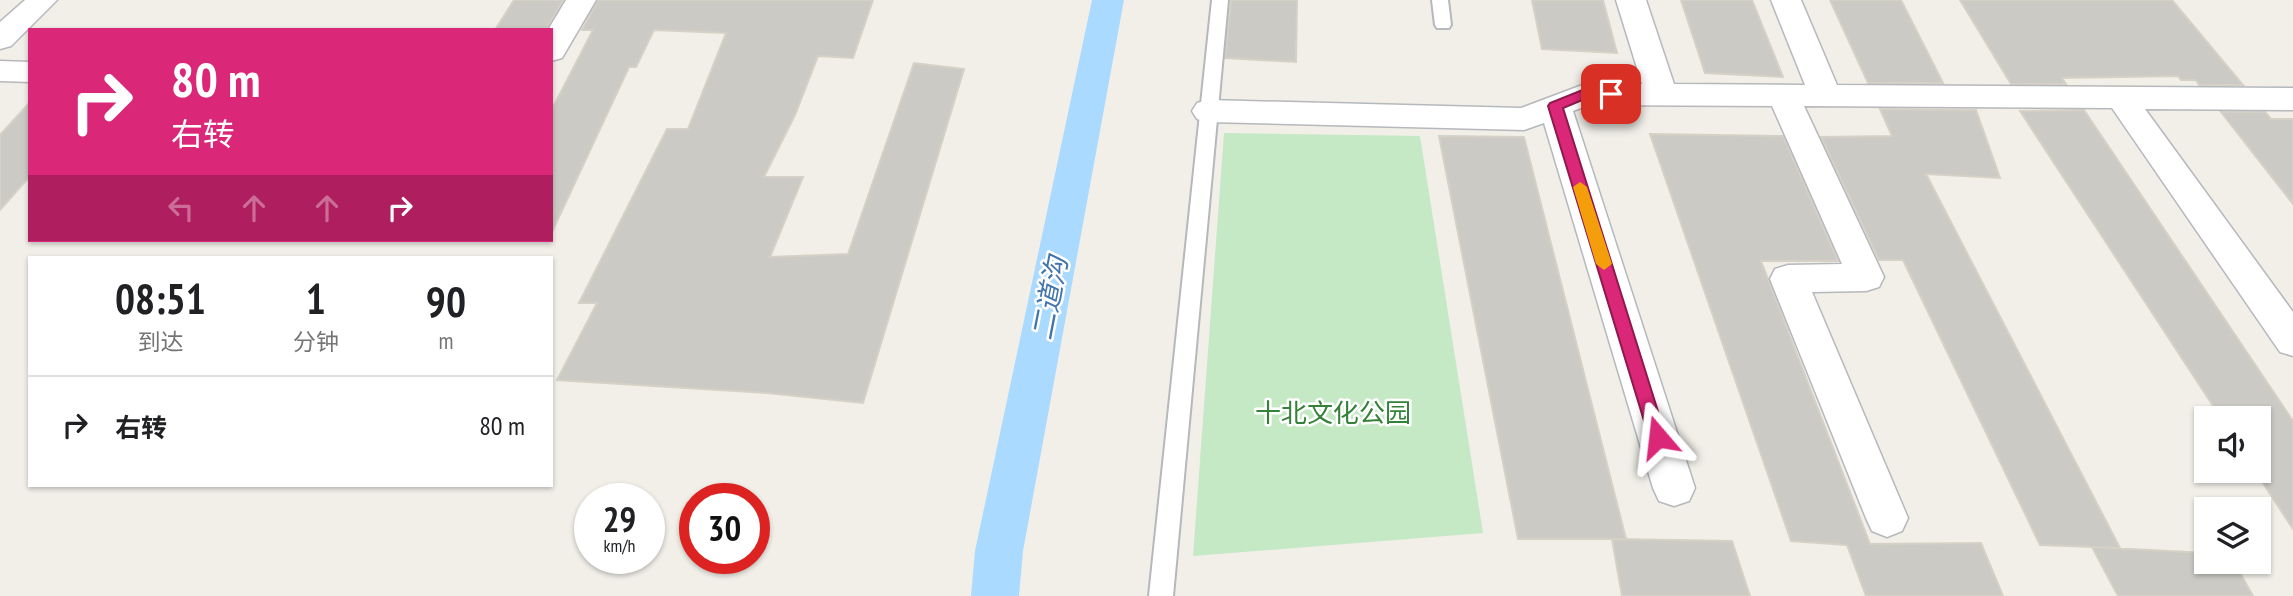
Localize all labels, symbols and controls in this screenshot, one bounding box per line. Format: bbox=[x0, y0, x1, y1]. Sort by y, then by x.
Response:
text: 80 m bbox=[171, 47, 260, 111]
icon: right bbox=[56, 56, 147, 147]
pin bbox=[1581, 64, 1641, 124]
icon: arrive bbox=[1592, 75, 1630, 113]
text: 右转 bbox=[171, 113, 235, 155]
icon: left bbox=[162, 189, 200, 227]
icon: ahead bbox=[235, 189, 273, 227]
icon: ahead bbox=[308, 189, 346, 227]
icon: right bbox=[381, 189, 419, 227]
water label: 二道沟 bbox=[1023, 250, 1076, 343]
text: 08:51 bbox=[115, 271, 206, 326]
text: 1 bbox=[306, 271, 326, 326]
text: 90 bbox=[426, 274, 466, 329]
text: m bbox=[438, 326, 453, 355]
text: 到达 bbox=[137, 327, 183, 356]
text: 分钟 bbox=[293, 327, 339, 356]
park label: 十北文化公园 bbox=[1255, 396, 1411, 429]
position arrow bbox=[1621, 400, 1695, 474]
icon: right bbox=[56, 406, 94, 444]
map controls bbox=[2194, 406, 2271, 574]
button: sound bbox=[2194, 406, 2271, 483]
text: 80 m bbox=[479, 409, 525, 442]
text: 右转 bbox=[115, 411, 167, 444]
speed limit sign: 30 bbox=[679, 483, 770, 574]
text: 29 bbox=[603, 496, 636, 542]
button: layers bbox=[2194, 497, 2271, 574]
text: km/h bbox=[604, 534, 635, 557]

